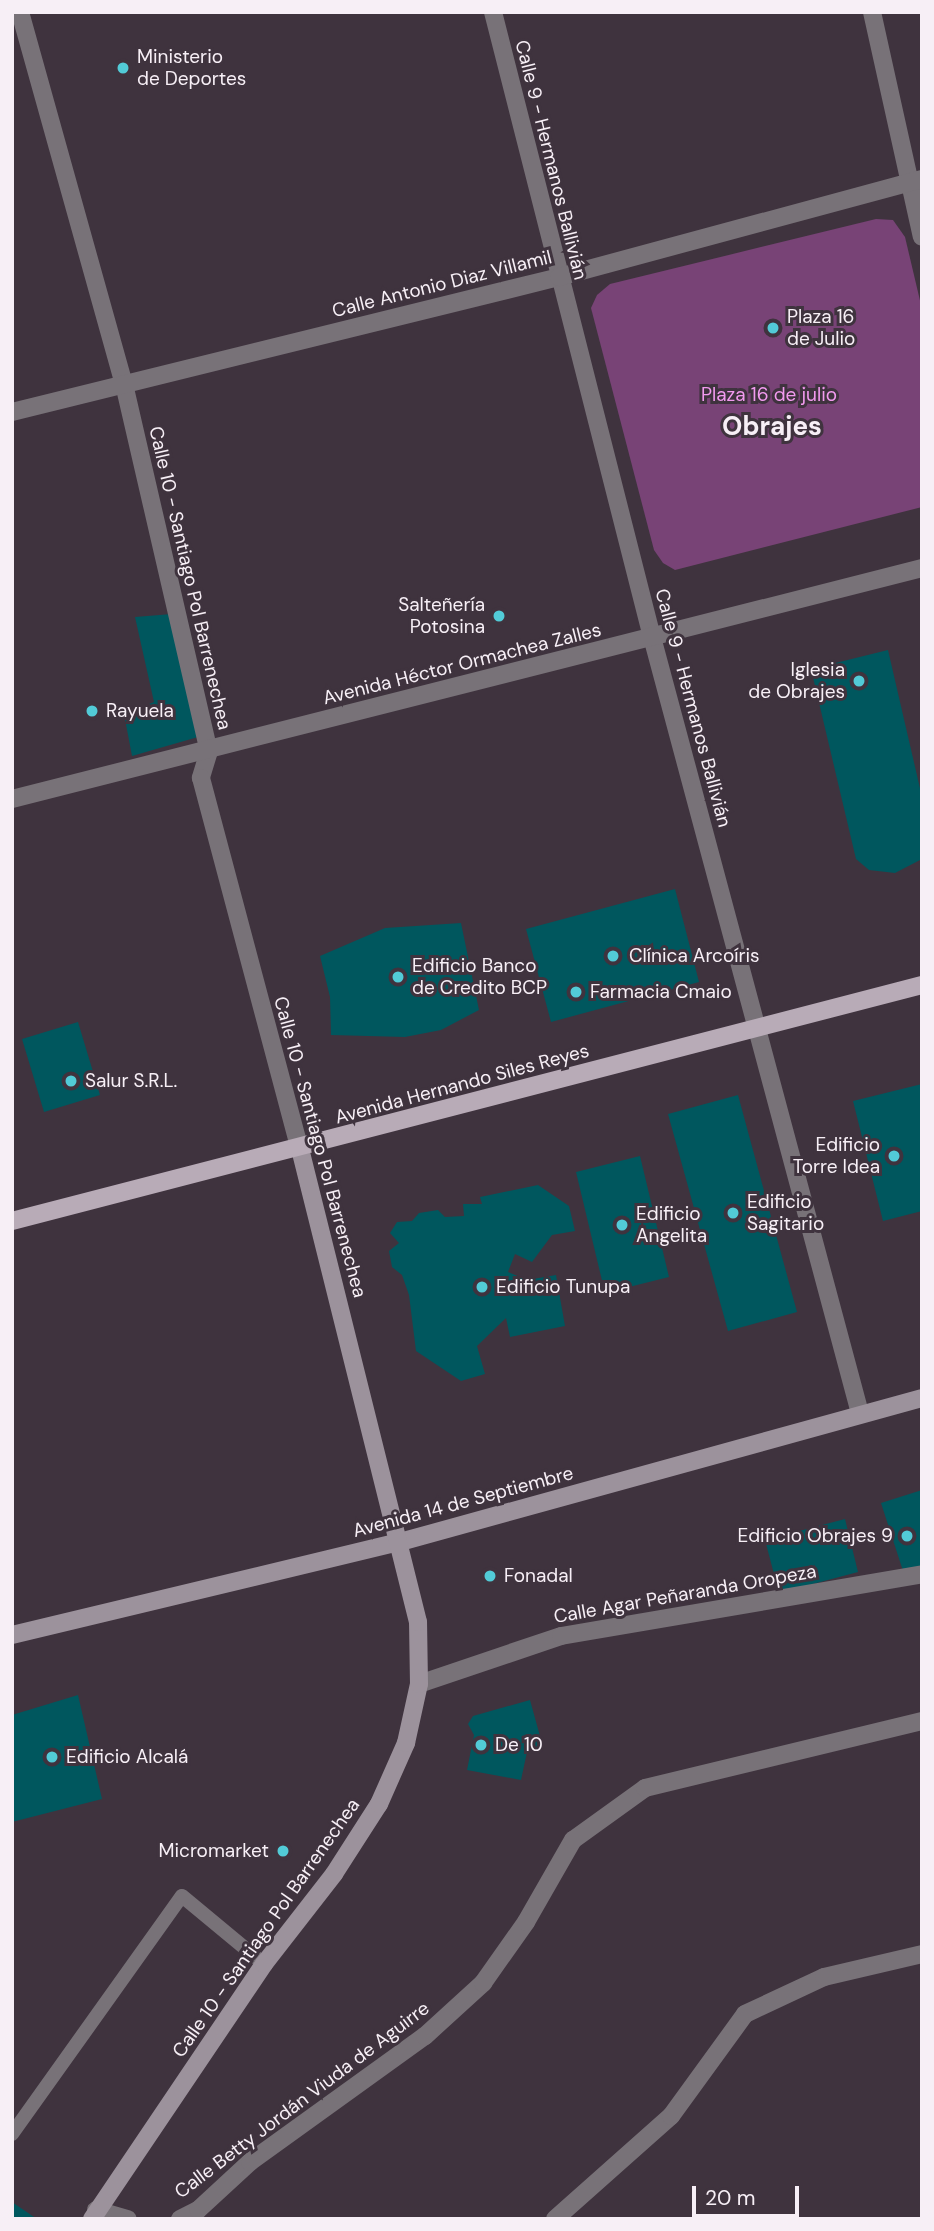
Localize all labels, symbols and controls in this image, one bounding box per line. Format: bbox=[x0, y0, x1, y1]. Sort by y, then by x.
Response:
street label: Calle 9 - Hermanos Ballivián bbox=[510, 38, 592, 282]
place label: Ministerio de Deportes bbox=[137, 46, 246, 90]
marker: Ministerio de Deportes bbox=[115, 60, 131, 76]
street label: Calle Antonio Diaz Villamil bbox=[330, 246, 554, 322]
place label: Plaza 16 de Julio bbox=[787, 306, 855, 350]
marker: Plaza 16 de Julio bbox=[765, 320, 781, 336]
park label: Plaza 16 de julio bbox=[701, 384, 837, 406]
district label: Obrajes bbox=[722, 411, 822, 443]
street label: Calle 10 - Santiago Pol Barrenechea bbox=[144, 424, 236, 732]
street label: Calle 9 - Hermanos Ballivián bbox=[650, 586, 736, 830]
place label: Salteñería Potosina bbox=[398, 594, 485, 638]
marker: Salteñería Potosina bbox=[491, 608, 507, 624]
street label: Avenida Héctor Ormachea Zalles bbox=[320, 618, 604, 710]
place label: Iglesia de Obrajes bbox=[748, 659, 845, 703]
marker: Iglesia de Obrajes bbox=[851, 673, 867, 689]
place label: Rayuela bbox=[106, 700, 174, 722]
marker: Rayuela bbox=[84, 703, 100, 719]
place label: Clínica Arcoíris bbox=[629, 945, 760, 967]
marker: Clínica Arcoíris bbox=[603, 946, 623, 966]
place label: Edificio Banco de Credito BCP bbox=[412, 955, 547, 999]
marker: Edificio Banco de Credito BCP bbox=[390, 969, 406, 985]
place label: Farmacia Cmaio bbox=[590, 981, 732, 1003]
marker: Farmacia Cmaio bbox=[568, 984, 584, 1000]
street label: Calle 10 - Santiago Pol Barrenechea bbox=[269, 994, 371, 1300]
street label: Avenida Hernando Siles Reyes bbox=[332, 1039, 592, 1129]
place label: Salur S.R.L. bbox=[85, 1070, 177, 1092]
marker: Salur S.R.L. bbox=[63, 1073, 79, 1089]
place label: Edificio Torre Idea bbox=[793, 1134, 880, 1178]
marker: Edificio Torre Idea bbox=[886, 1148, 902, 1164]
place label: Edificio Sagitario bbox=[747, 1191, 824, 1235]
place label: Edificio Angelita bbox=[636, 1203, 707, 1247]
marker: Edificio Sagitario bbox=[725, 1205, 741, 1221]
marker: Edificio Angelita bbox=[614, 1217, 630, 1233]
place label: Edificio Tunupa bbox=[496, 1276, 630, 1298]
marker: Edificio Tunupa bbox=[474, 1279, 490, 1295]
street label: Avenida 14 de Septiembre bbox=[350, 1462, 576, 1542]
place label: Edificio Obrajes 9 bbox=[737, 1525, 893, 1547]
marker: Edificio Obrajes 9 bbox=[899, 1528, 915, 1544]
street label: Calle Agar Peñaranda Oropeza bbox=[552, 1560, 818, 1628]
place label: Fonadal bbox=[504, 1565, 573, 1587]
marker: Fonadal bbox=[482, 1568, 498, 1584]
place label: De 10 bbox=[495, 1734, 543, 1756]
marker: De 10 bbox=[473, 1737, 489, 1753]
place label: Edificio Alcalá bbox=[66, 1746, 188, 1768]
marker: Edificio Alcalá bbox=[44, 1749, 60, 1765]
street label: Calle 10 - Santiago Pol Barrenechea bbox=[168, 1794, 364, 2062]
place label: Micromarket bbox=[159, 1840, 269, 1862]
marker: Micromarket bbox=[275, 1843, 291, 1859]
street label: Calle Betty Jordán Viuda de Aguirre bbox=[170, 1997, 434, 2203]
scale bar bbox=[696, 2172, 803, 2216]
text: 20 m bbox=[705, 2184, 756, 2212]

